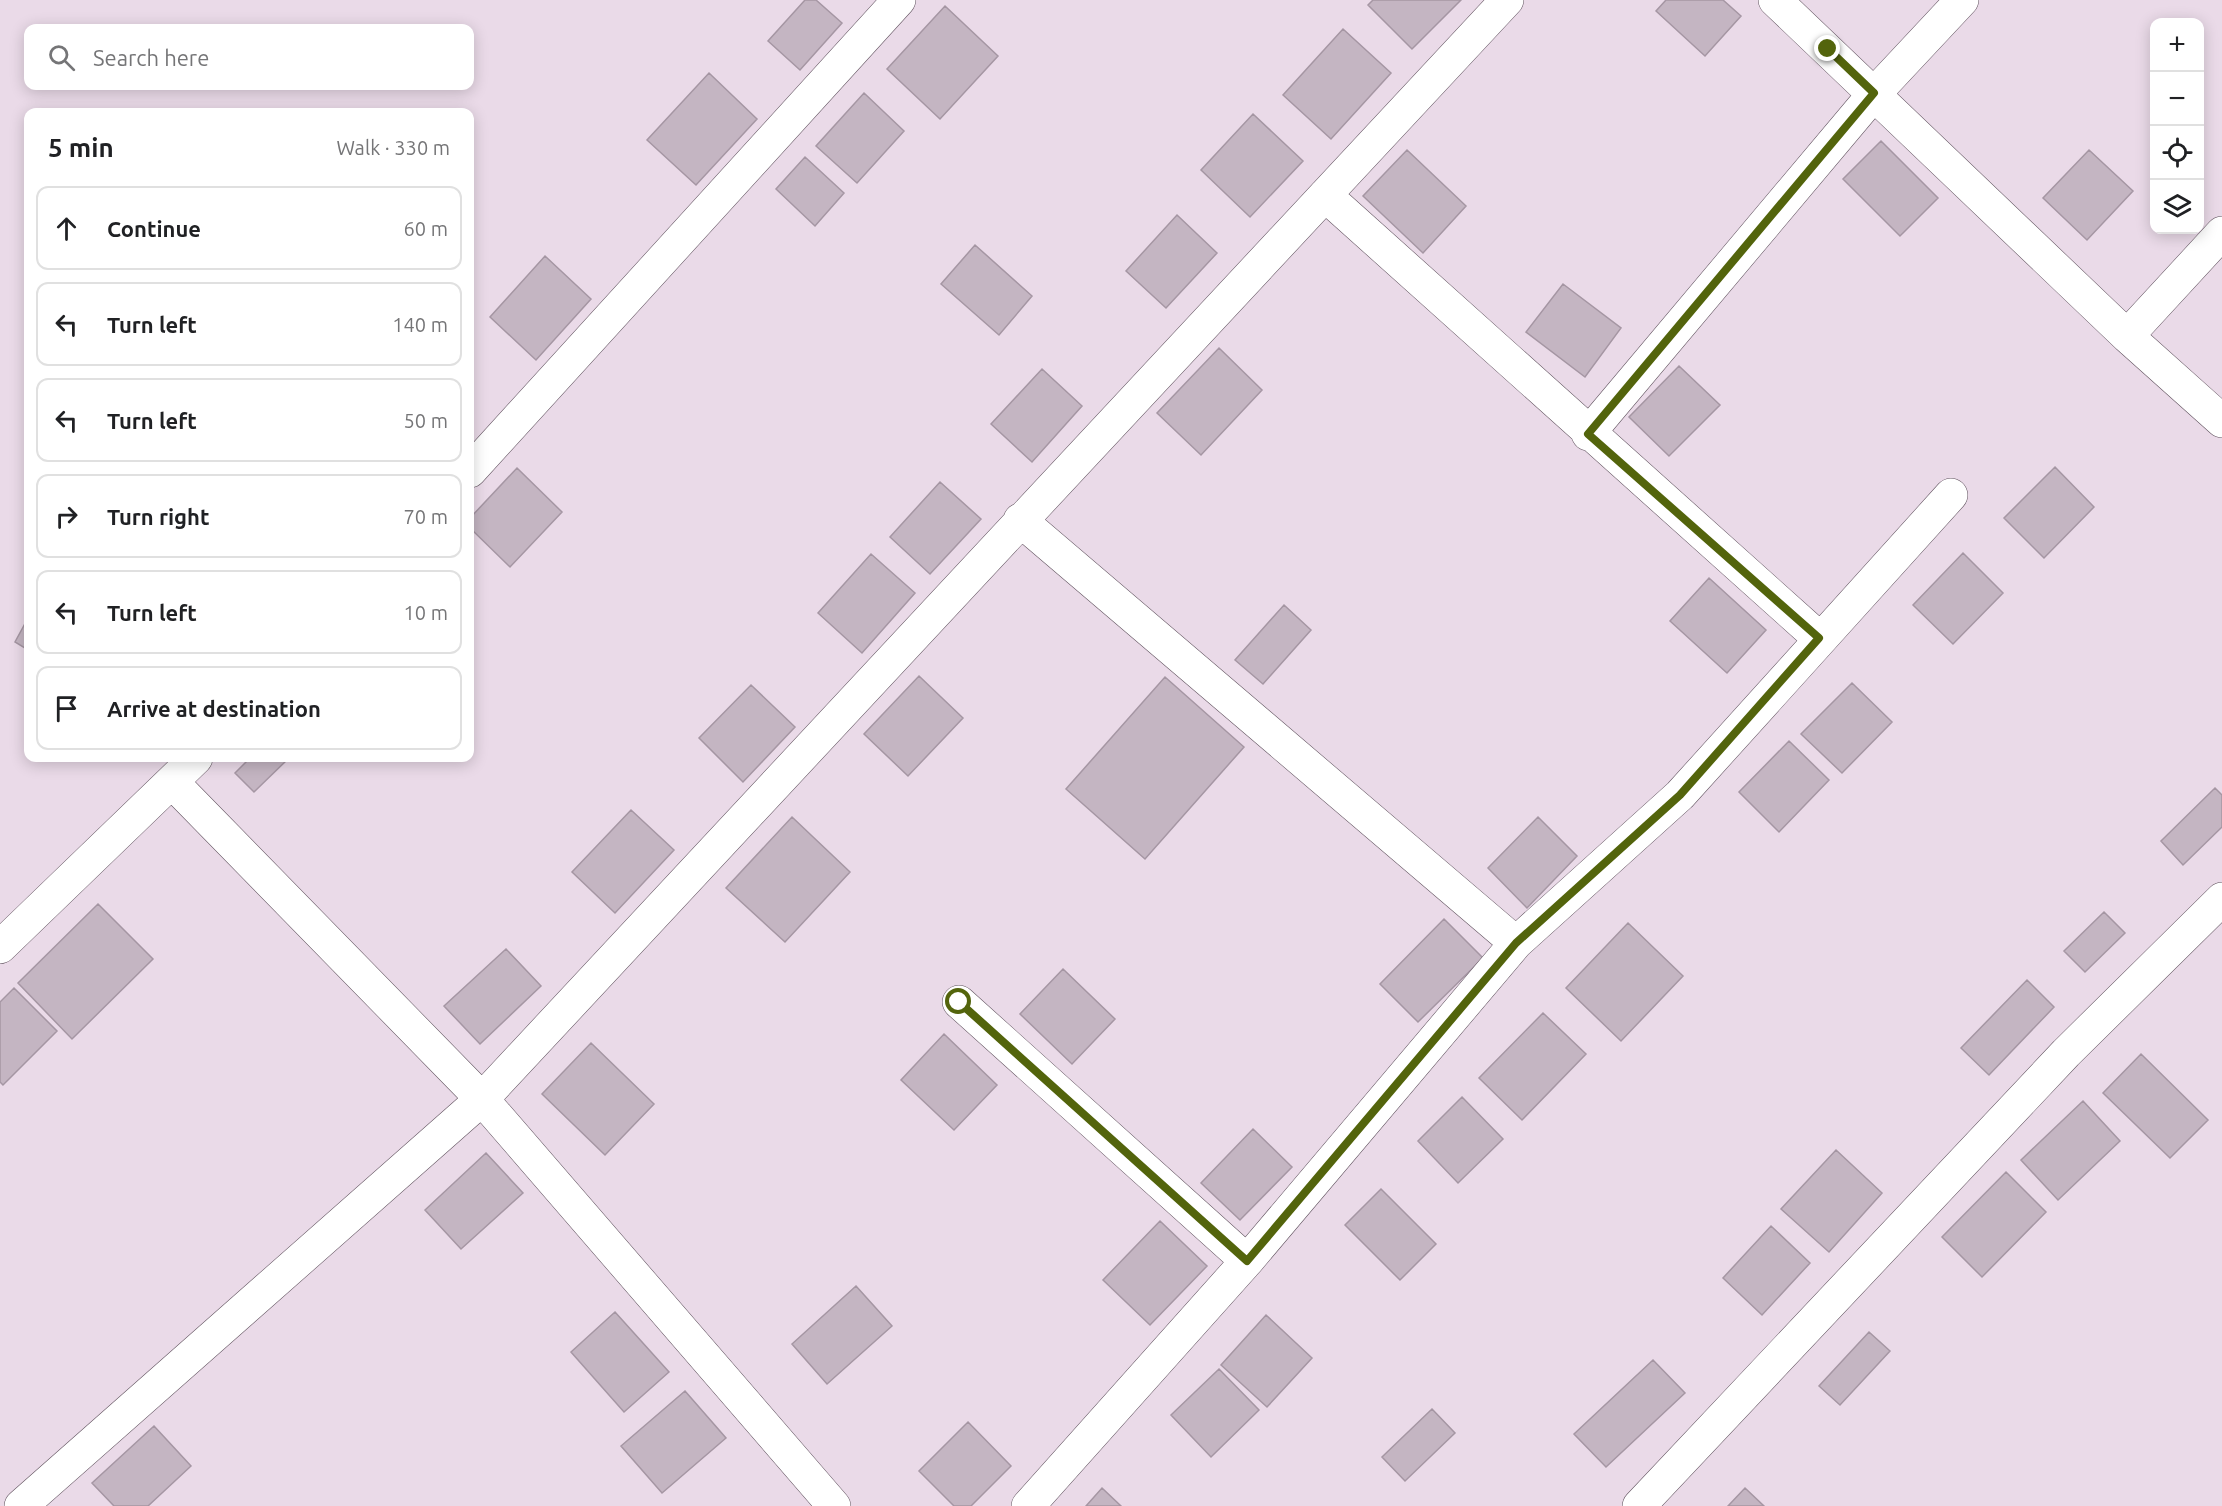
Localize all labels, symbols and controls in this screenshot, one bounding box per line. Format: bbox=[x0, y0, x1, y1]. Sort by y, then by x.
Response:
map controls bbox=[2150, 18, 2204, 234]
button: + bbox=[2150, 18, 2204, 72]
search box bbox=[24, 24, 474, 90]
route end bbox=[1814, 35, 1840, 61]
icon: search bbox=[45, 41, 78, 74]
text: Search here bbox=[93, 45, 209, 70]
button: − bbox=[2150, 72, 2204, 126]
button: locate bbox=[2150, 126, 2204, 180]
text: 5 min bbox=[48, 133, 114, 162]
text: Walk · 330 m bbox=[337, 136, 450, 159]
button: layers bbox=[2150, 180, 2204, 234]
icon: ahead bbox=[50, 212, 83, 245]
text: Continue bbox=[107, 216, 201, 241]
text: 60 m bbox=[404, 217, 448, 240]
icon: left bbox=[50, 308, 83, 341]
text: Turn left bbox=[107, 312, 197, 337]
text: 140 m bbox=[392, 313, 448, 336]
icon: left bbox=[50, 404, 83, 437]
text: Turn left bbox=[107, 408, 197, 433]
text: 50 m bbox=[404, 409, 448, 432]
icon: right bbox=[50, 500, 83, 533]
text: Turn right bbox=[107, 504, 209, 529]
text: 70 m bbox=[404, 505, 448, 528]
icon: left bbox=[50, 596, 83, 629]
text: Turn left bbox=[107, 600, 197, 625]
text: 10 m bbox=[404, 601, 448, 624]
icon: arrive bbox=[50, 692, 83, 725]
text: Arrive at destination bbox=[107, 696, 321, 721]
route start bbox=[945, 988, 971, 1014]

